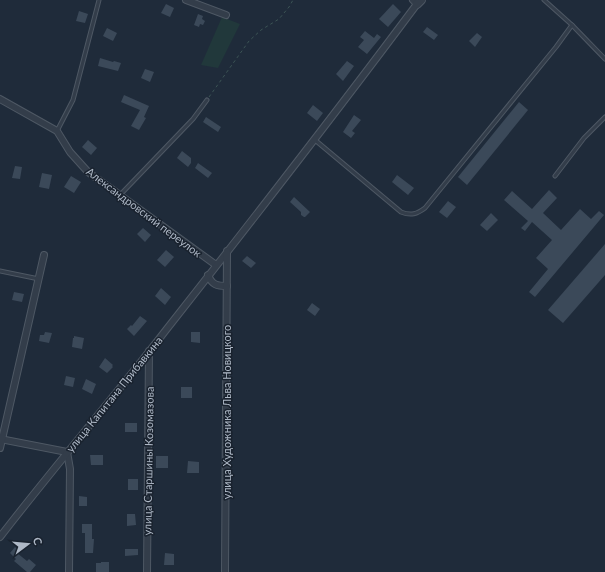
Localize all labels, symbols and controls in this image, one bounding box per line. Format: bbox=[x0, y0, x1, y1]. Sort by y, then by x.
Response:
street label: Александровский переулок bbox=[84, 165, 204, 260]
street label: улица Художника Льва Новицкого bbox=[220, 325, 233, 499]
street label: улица Капитана Прибавкина bbox=[63, 334, 165, 454]
street label: улица Старшины Козомазова bbox=[140, 386, 156, 536]
north arrow bbox=[8, 524, 48, 564]
text: С bbox=[31, 536, 46, 547]

